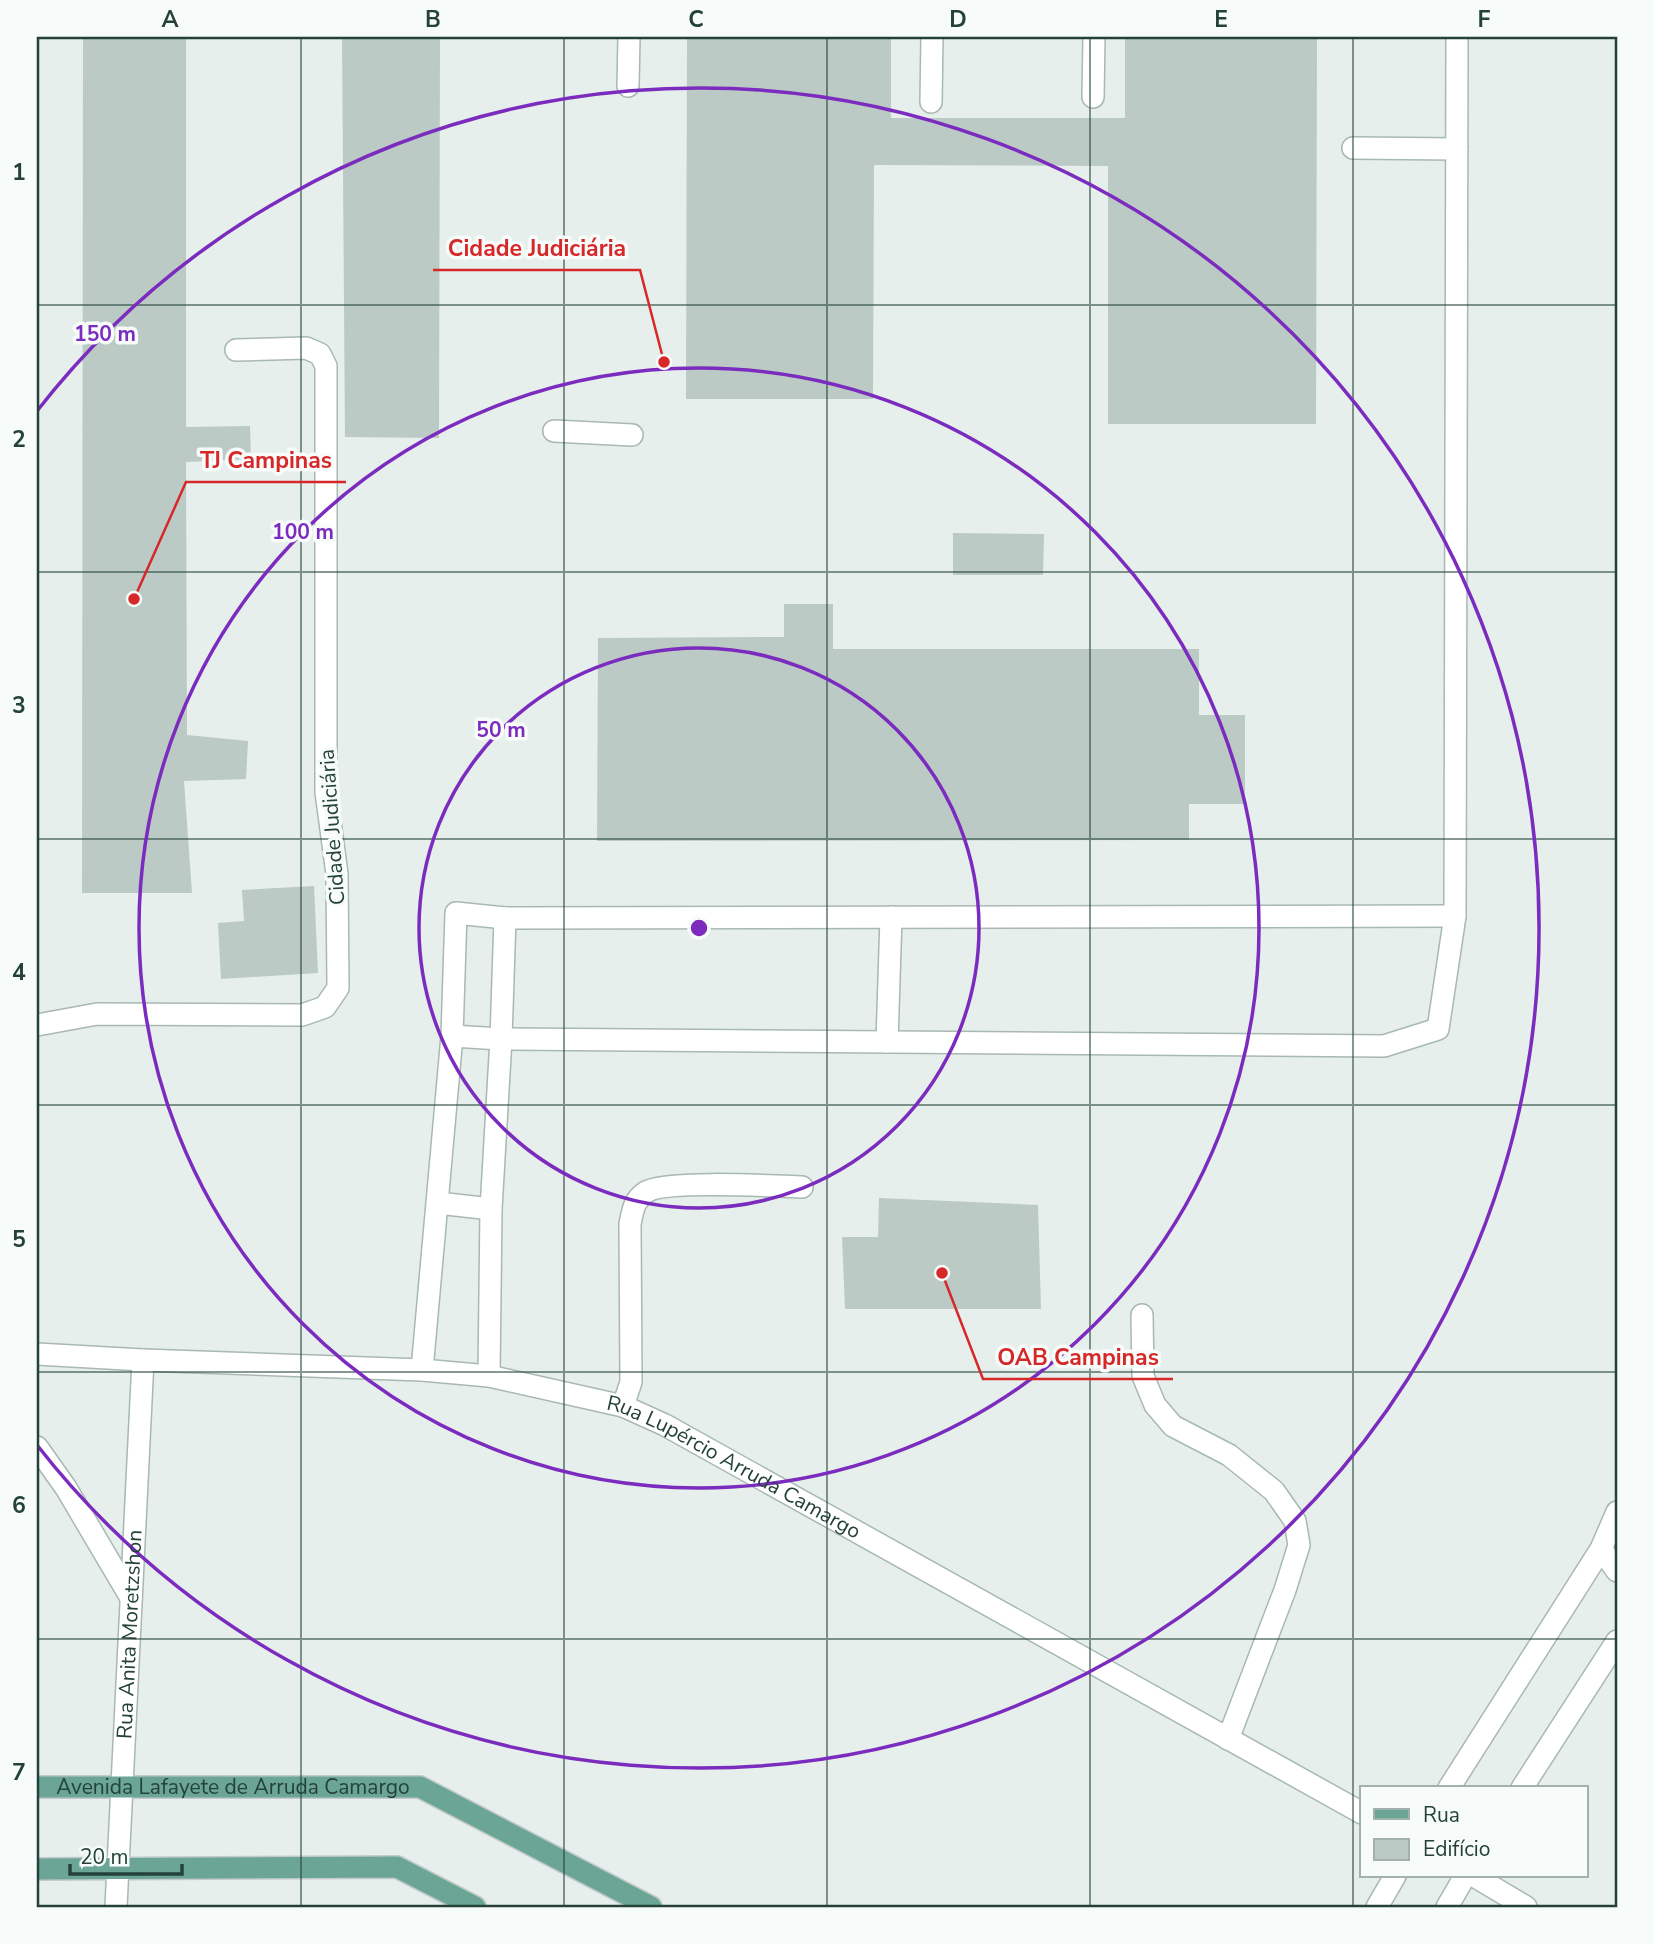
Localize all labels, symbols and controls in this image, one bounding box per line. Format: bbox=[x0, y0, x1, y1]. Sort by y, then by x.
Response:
text: A bbox=[161, 4, 179, 35]
text: B bbox=[425, 4, 441, 35]
text: C bbox=[688, 4, 704, 35]
text: D bbox=[949, 4, 967, 35]
text: E bbox=[1214, 4, 1228, 35]
text: F bbox=[1478, 4, 1491, 35]
text: 1 bbox=[12, 157, 26, 188]
callout: Cidade Judiciária bbox=[433, 226, 640, 270]
text: Cidade Judiciária bbox=[448, 233, 626, 264]
text: 150 m bbox=[74, 320, 136, 348]
text: 2 bbox=[12, 424, 26, 455]
callout: TJ Campinas bbox=[186, 438, 346, 482]
text: TJ Campinas bbox=[200, 445, 332, 476]
text: 100 m bbox=[272, 518, 334, 546]
text: 3 bbox=[12, 690, 26, 721]
text: 50 m bbox=[476, 716, 526, 744]
street label: Cidade Judiciária bbox=[313, 748, 351, 906]
centre of rings bbox=[687, 916, 711, 940]
text: 4 bbox=[12, 957, 26, 988]
text: 5 bbox=[12, 1224, 26, 1255]
callout: OAB Campinas bbox=[983, 1335, 1173, 1379]
text: OAB Campinas bbox=[997, 1342, 1159, 1373]
street label: Rua Lupércio Arruda Camargo bbox=[604, 1389, 866, 1545]
text: 6 bbox=[12, 1490, 26, 1521]
street label: Rua Anita Moretzshon bbox=[110, 1529, 149, 1740]
text: 7 bbox=[12, 1757, 26, 1788]
street label: Avenida Lafayete de Arruda Camargo bbox=[56, 1773, 410, 1801]
legend bbox=[1360, 1786, 1588, 1878]
text: Rua bbox=[1423, 1801, 1460, 1829]
scale bar bbox=[70, 1832, 182, 1876]
text: Edifício bbox=[1423, 1835, 1490, 1863]
text: 20 m bbox=[80, 1843, 129, 1871]

